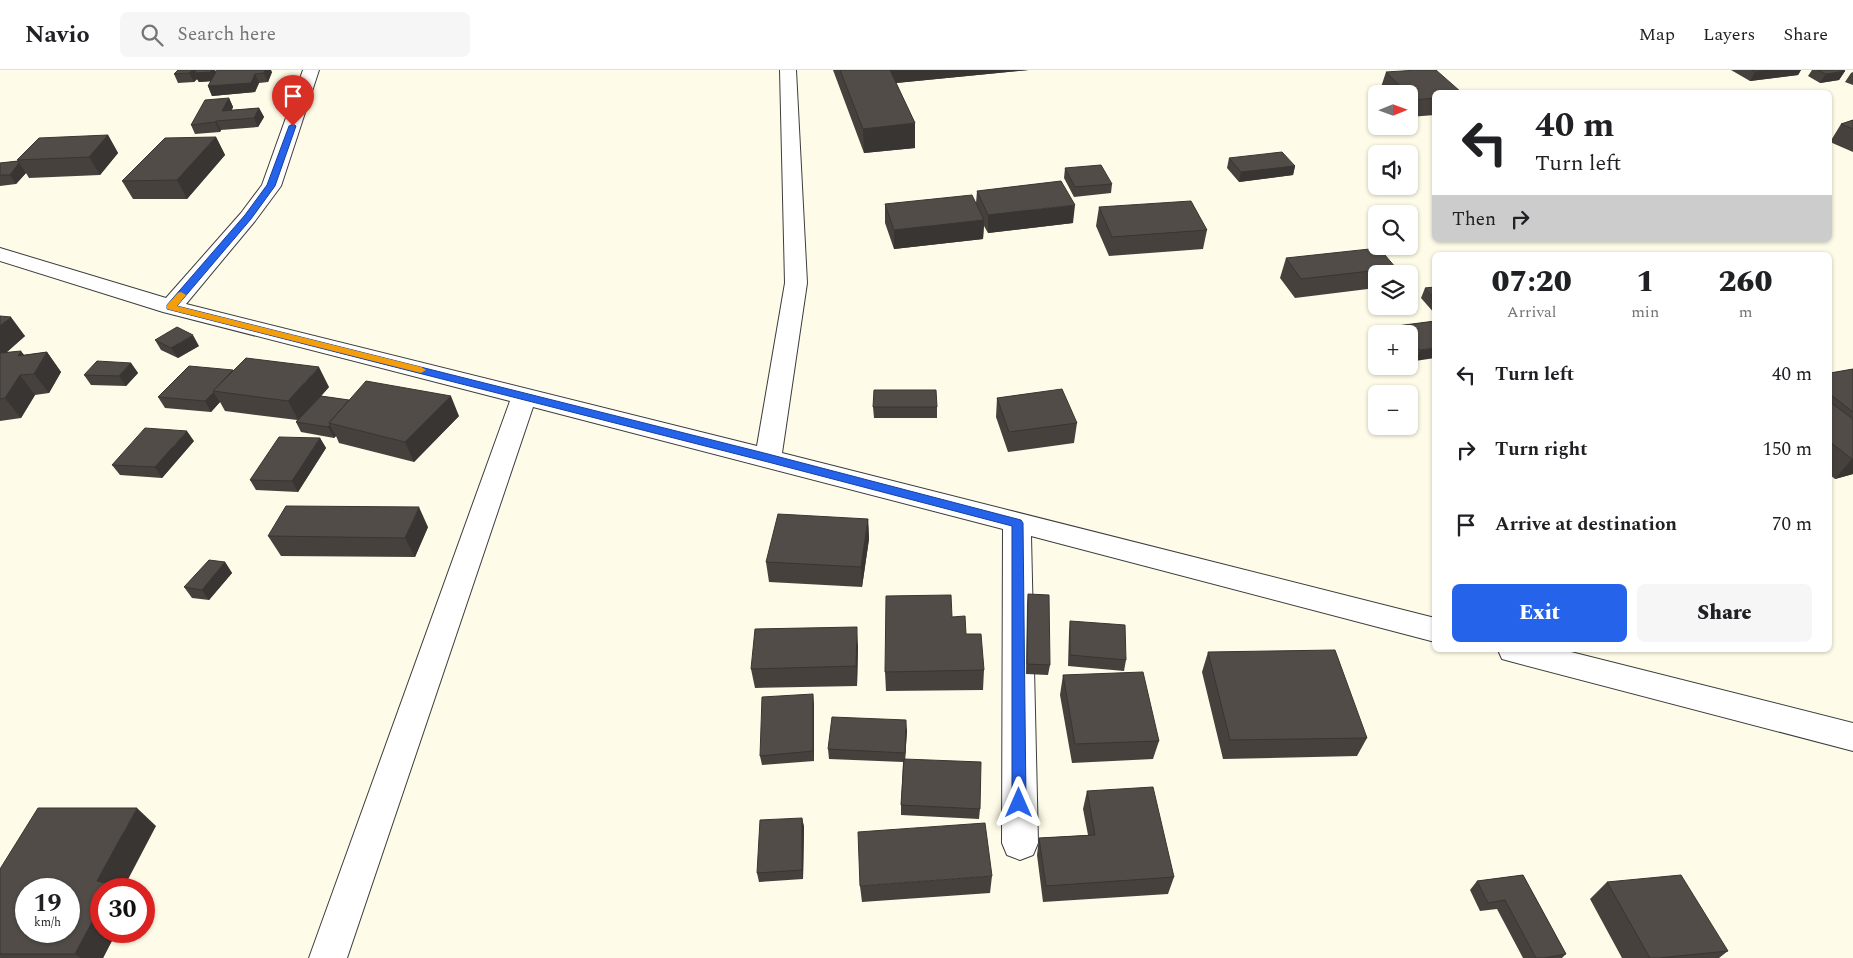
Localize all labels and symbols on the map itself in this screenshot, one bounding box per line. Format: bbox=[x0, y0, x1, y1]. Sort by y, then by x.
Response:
pin bbox=[272, 75, 314, 126]
north arrow bbox=[1368, 85, 1418, 135]
position arrow bbox=[992, 776, 1044, 828]
speed limit sign: 30 bbox=[90, 878, 155, 943]

